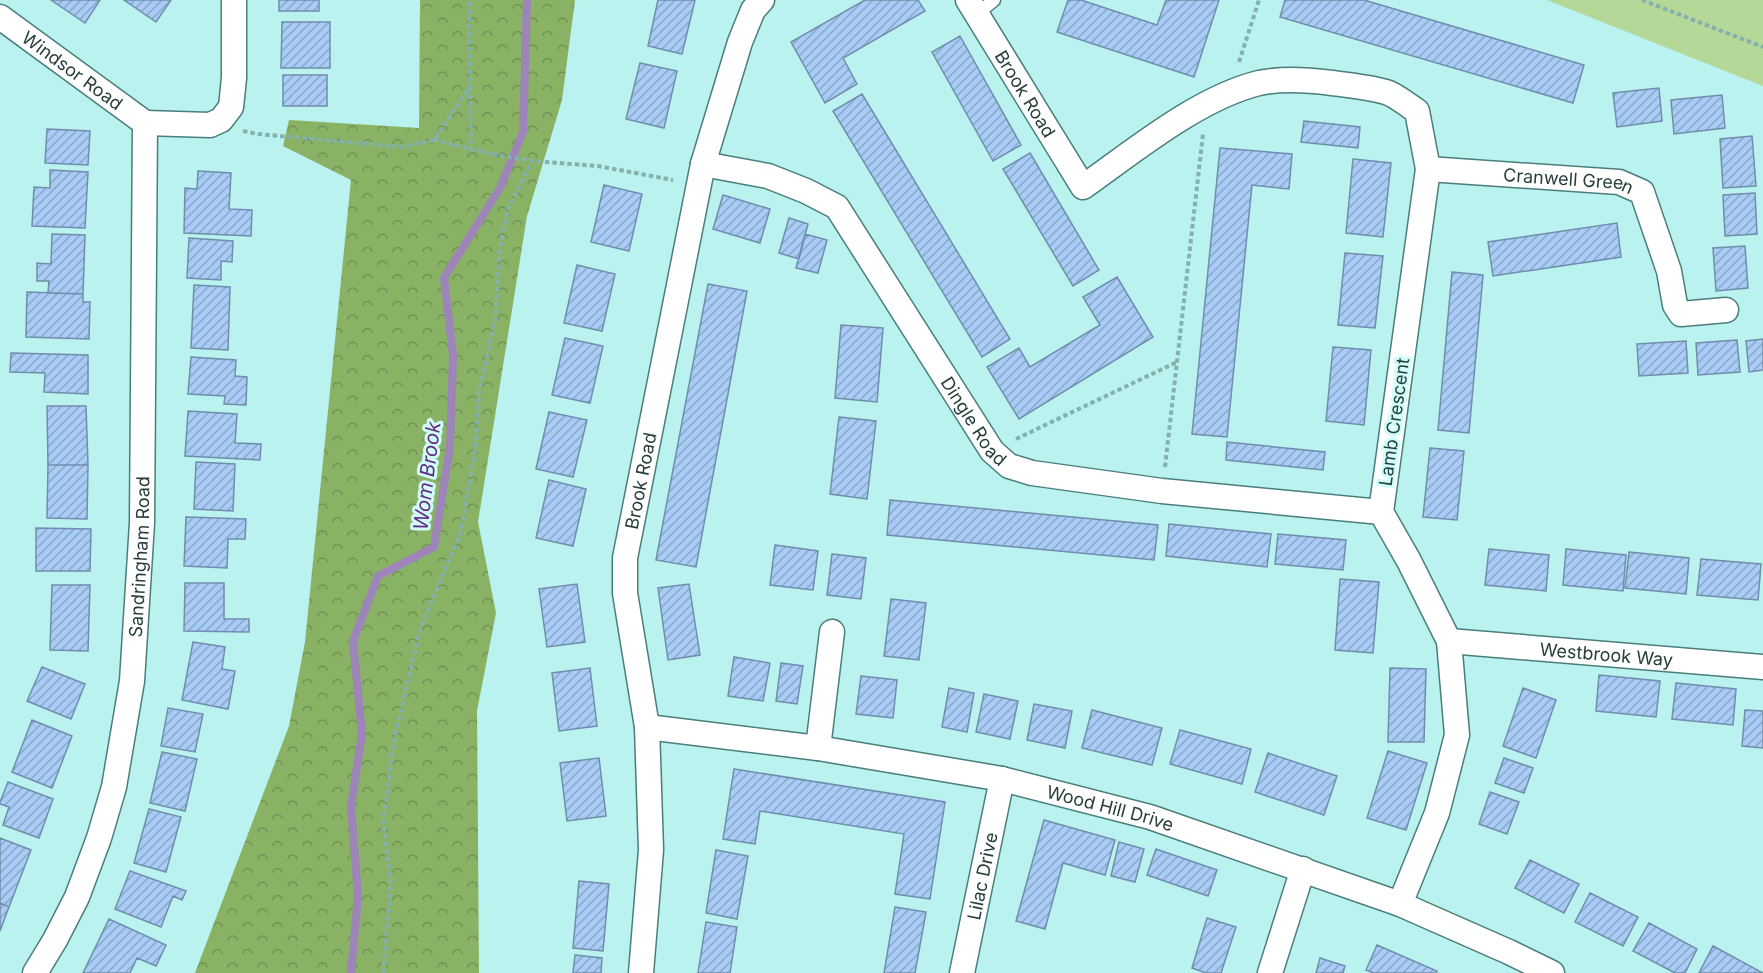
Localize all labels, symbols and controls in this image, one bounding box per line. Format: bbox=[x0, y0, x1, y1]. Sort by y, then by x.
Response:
street label: Windsor Road bbox=[18, 26, 127, 114]
street label: Brook Road bbox=[991, 46, 1060, 141]
street label: Cranwell Green bbox=[1503, 164, 1637, 198]
street label: Lamb Crescent bbox=[1375, 357, 1413, 487]
street label: Dingle Road bbox=[937, 373, 1011, 470]
water label: Wom Brook bbox=[408, 419, 446, 532]
street label: Brook Road bbox=[620, 431, 660, 531]
street label: Sandringham Road bbox=[124, 476, 153, 638]
street label: Westbrook Way bbox=[1539, 638, 1674, 670]
street label: Wood Hill Drive bbox=[1045, 780, 1177, 835]
street label: Lilac Drive bbox=[963, 830, 1001, 922]

